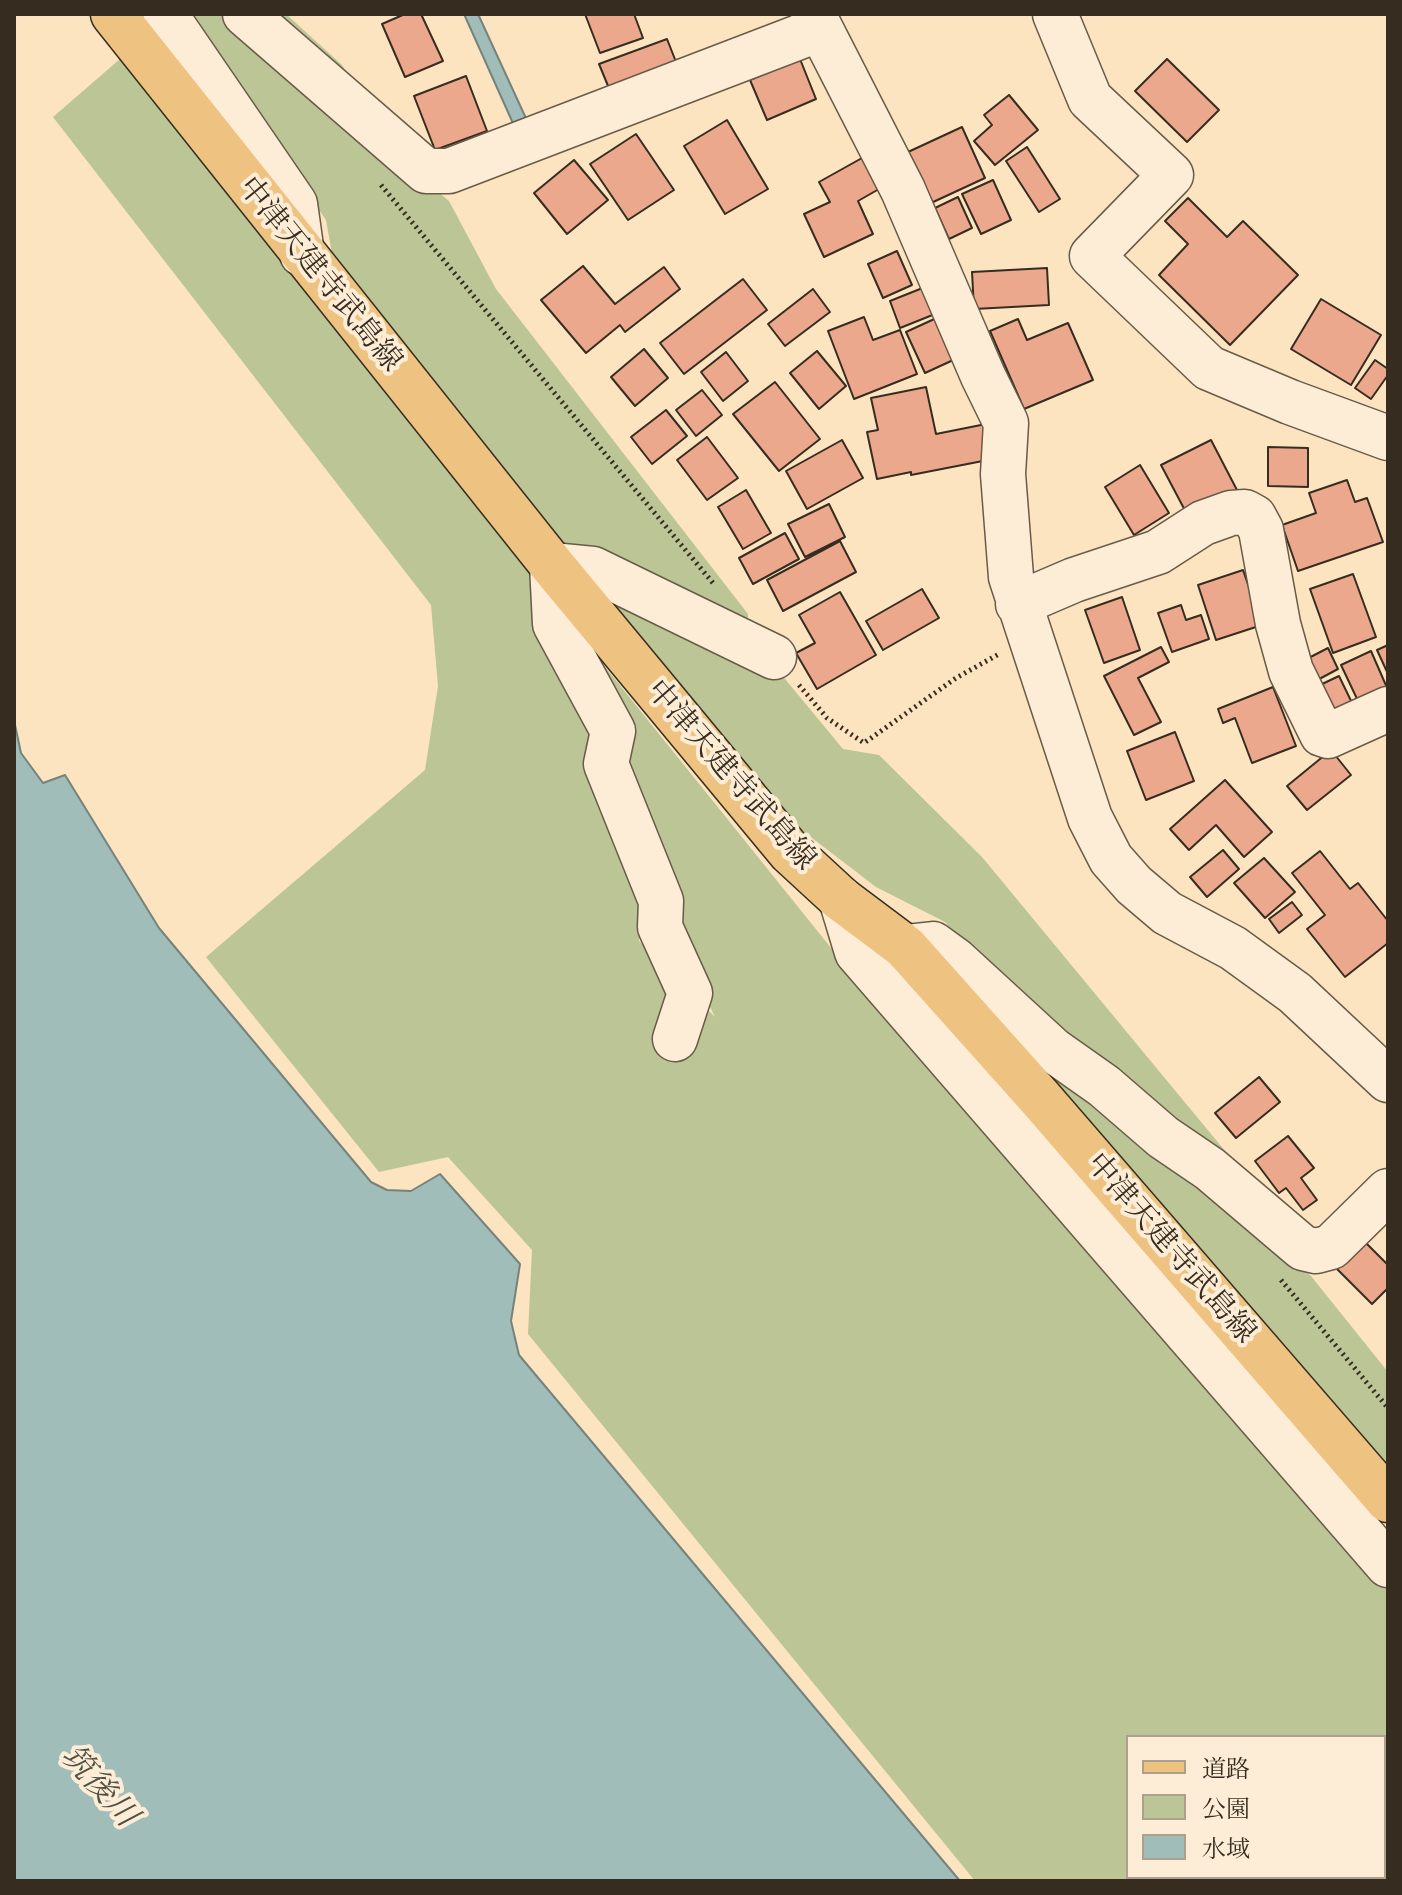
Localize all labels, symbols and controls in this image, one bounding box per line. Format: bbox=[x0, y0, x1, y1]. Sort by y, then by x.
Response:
street label: 中津天建寺武島線 bbox=[229, 170, 409, 380]
street label: 中津天建寺武島線 bbox=[638, 674, 822, 878]
street label: 中津天建寺武島線 bbox=[1078, 1147, 1262, 1351]
legend bbox=[1126, 1735, 1386, 1879]
water label: 筑後川 bbox=[52, 1738, 144, 1836]
text: 道路 bbox=[1202, 1753, 1250, 1785]
text: 公園 bbox=[1202, 1793, 1250, 1825]
text: 水域 bbox=[1202, 1833, 1250, 1865]

